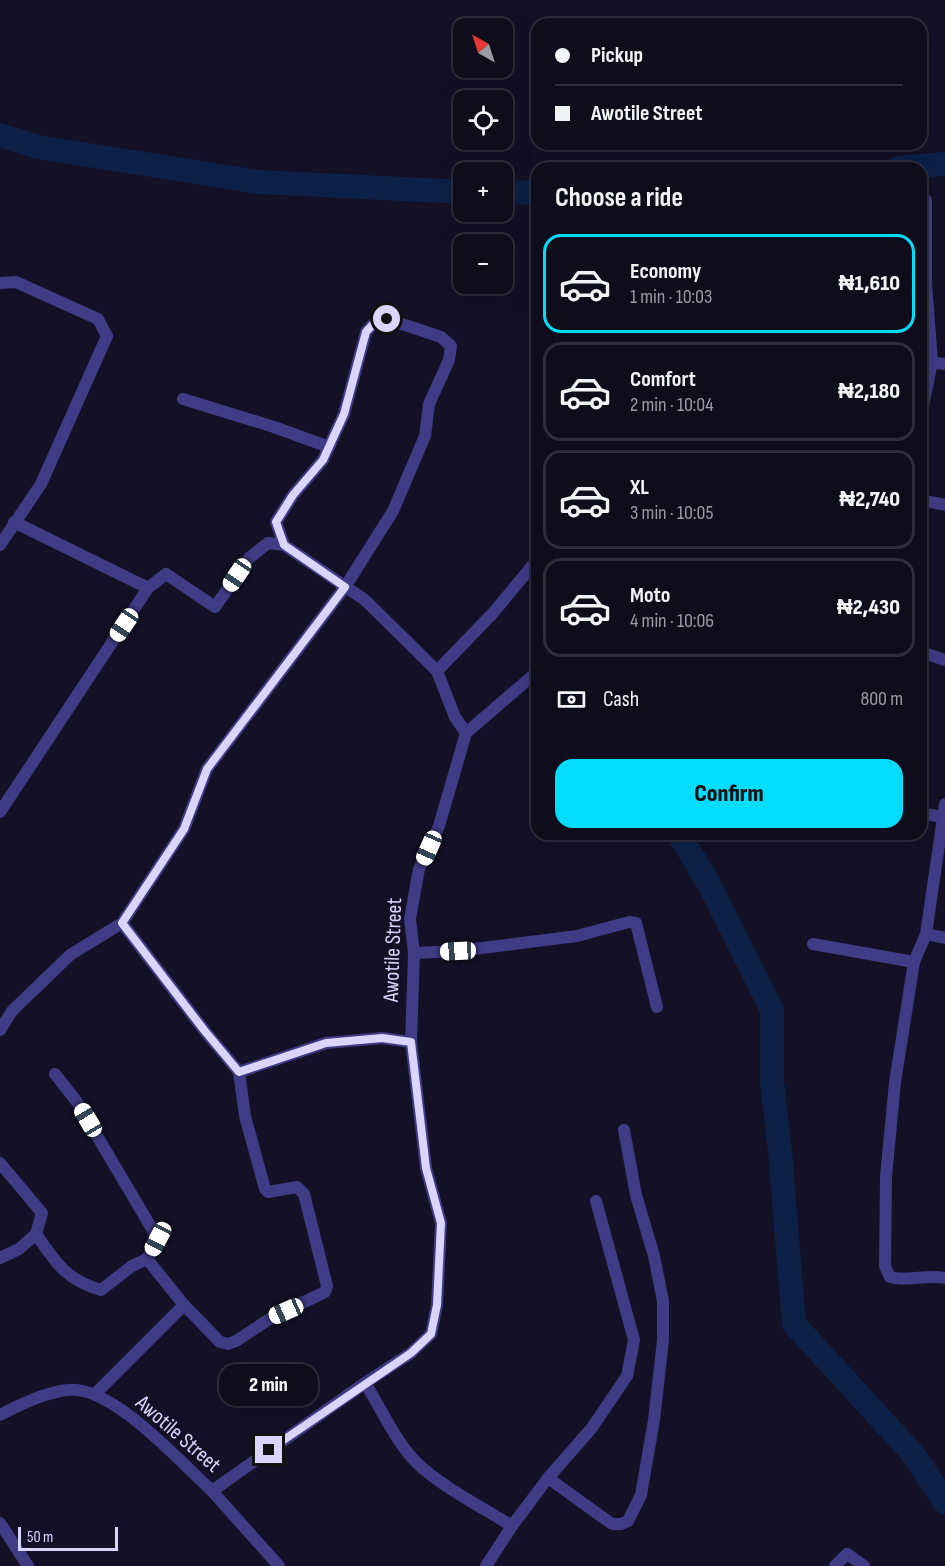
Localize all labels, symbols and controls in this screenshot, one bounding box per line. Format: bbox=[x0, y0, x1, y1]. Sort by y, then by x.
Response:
north arrow bbox=[453, 18, 513, 78]
map controls bbox=[453, 18, 513, 294]
text: Pickup bbox=[591, 42, 643, 69]
button: locate bbox=[453, 90, 513, 150]
text: Awotile Street bbox=[591, 100, 703, 127]
button: + bbox=[453, 162, 513, 222]
text: Choose a ride bbox=[555, 182, 683, 214]
button: − bbox=[453, 234, 513, 294]
icon: car bbox=[558, 257, 612, 311]
text: Economy bbox=[630, 258, 701, 285]
text: ₦1,610 bbox=[839, 270, 900, 297]
text: 1 min · 10:03 bbox=[630, 285, 712, 309]
route start bbox=[373, 305, 400, 332]
icon: car bbox=[558, 365, 612, 419]
text: Comfort bbox=[630, 366, 696, 393]
text: ₦2,180 bbox=[838, 378, 900, 405]
text: 2 min · 10:04 bbox=[630, 393, 714, 417]
icon: car bbox=[558, 473, 612, 527]
text: XL bbox=[630, 474, 649, 501]
text: ₦2,740 bbox=[839, 486, 900, 513]
text: 3 min · 10:05 bbox=[630, 501, 713, 525]
car bbox=[219, 555, 255, 595]
icon: car bbox=[558, 581, 612, 635]
text: Moto bbox=[630, 582, 670, 609]
text: ₦2,430 bbox=[837, 594, 900, 621]
car bbox=[106, 605, 142, 645]
text: 4 min · 10:06 bbox=[630, 609, 714, 633]
icon: cash bbox=[555, 683, 588, 716]
text: Cash bbox=[603, 686, 639, 713]
text: 800 m bbox=[860, 687, 903, 711]
button: Confirm bbox=[555, 759, 903, 828]
car bbox=[413, 828, 445, 868]
street label: Awotile Street bbox=[378, 897, 408, 1004]
car bbox=[440, 941, 476, 961]
car bbox=[71, 1100, 105, 1140]
car bbox=[142, 1219, 174, 1259]
car bbox=[266, 1295, 306, 1327]
callout: 2 min bbox=[220, 1363, 318, 1405]
text: 2 min bbox=[249, 1373, 288, 1397]
street label: Awotile Street bbox=[129, 1389, 226, 1479]
route end bbox=[255, 1436, 282, 1463]
scale bar bbox=[18, 1524, 118, 1552]
text: 50 m bbox=[27, 1528, 53, 1547]

